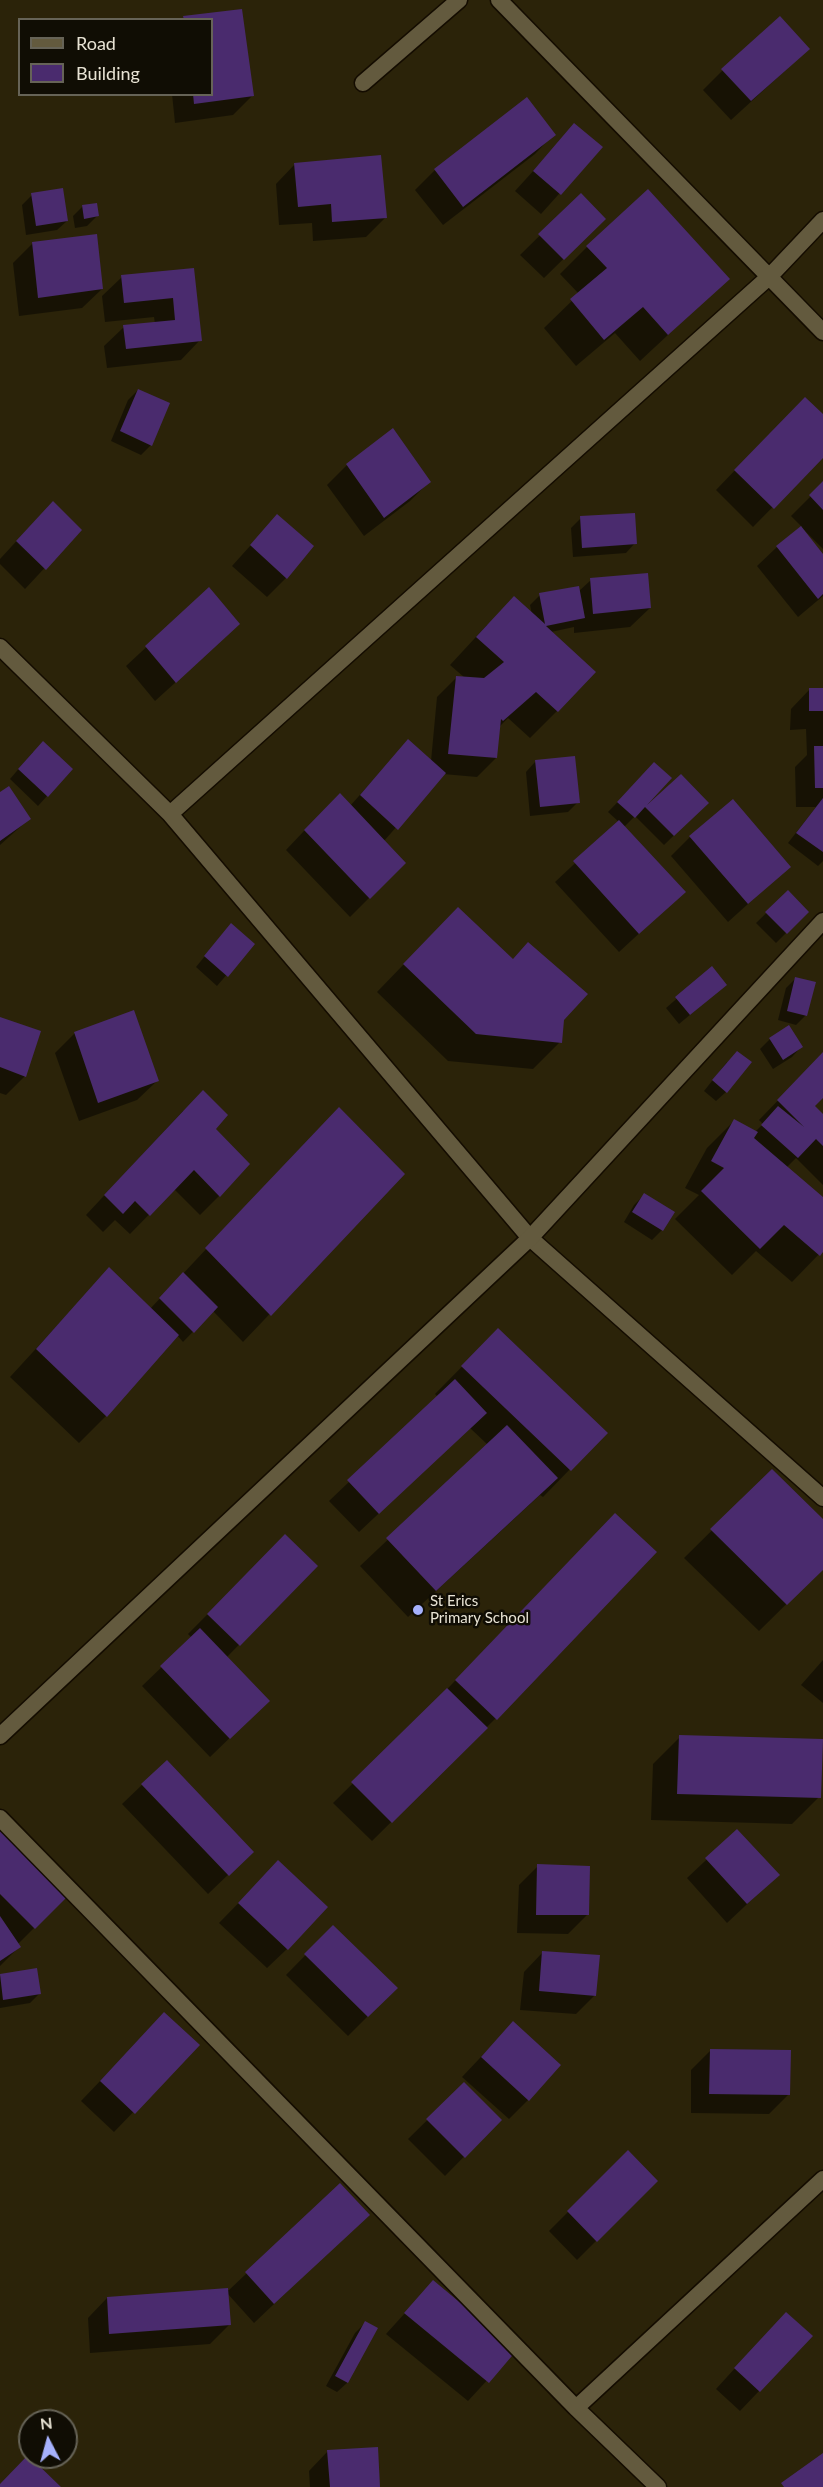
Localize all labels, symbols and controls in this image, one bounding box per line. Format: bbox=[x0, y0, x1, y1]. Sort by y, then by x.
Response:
legend bbox=[18, 18, 213, 96]
text: Road bbox=[76, 32, 116, 54]
text: Building bbox=[76, 62, 140, 84]
place label: St Erics Primary School bbox=[430, 1592, 529, 1627]
marker: St Erics Primary School bbox=[411, 1603, 425, 1617]
north arrow bbox=[18, 2409, 78, 2469]
text: N bbox=[39, 2412, 53, 2433]

